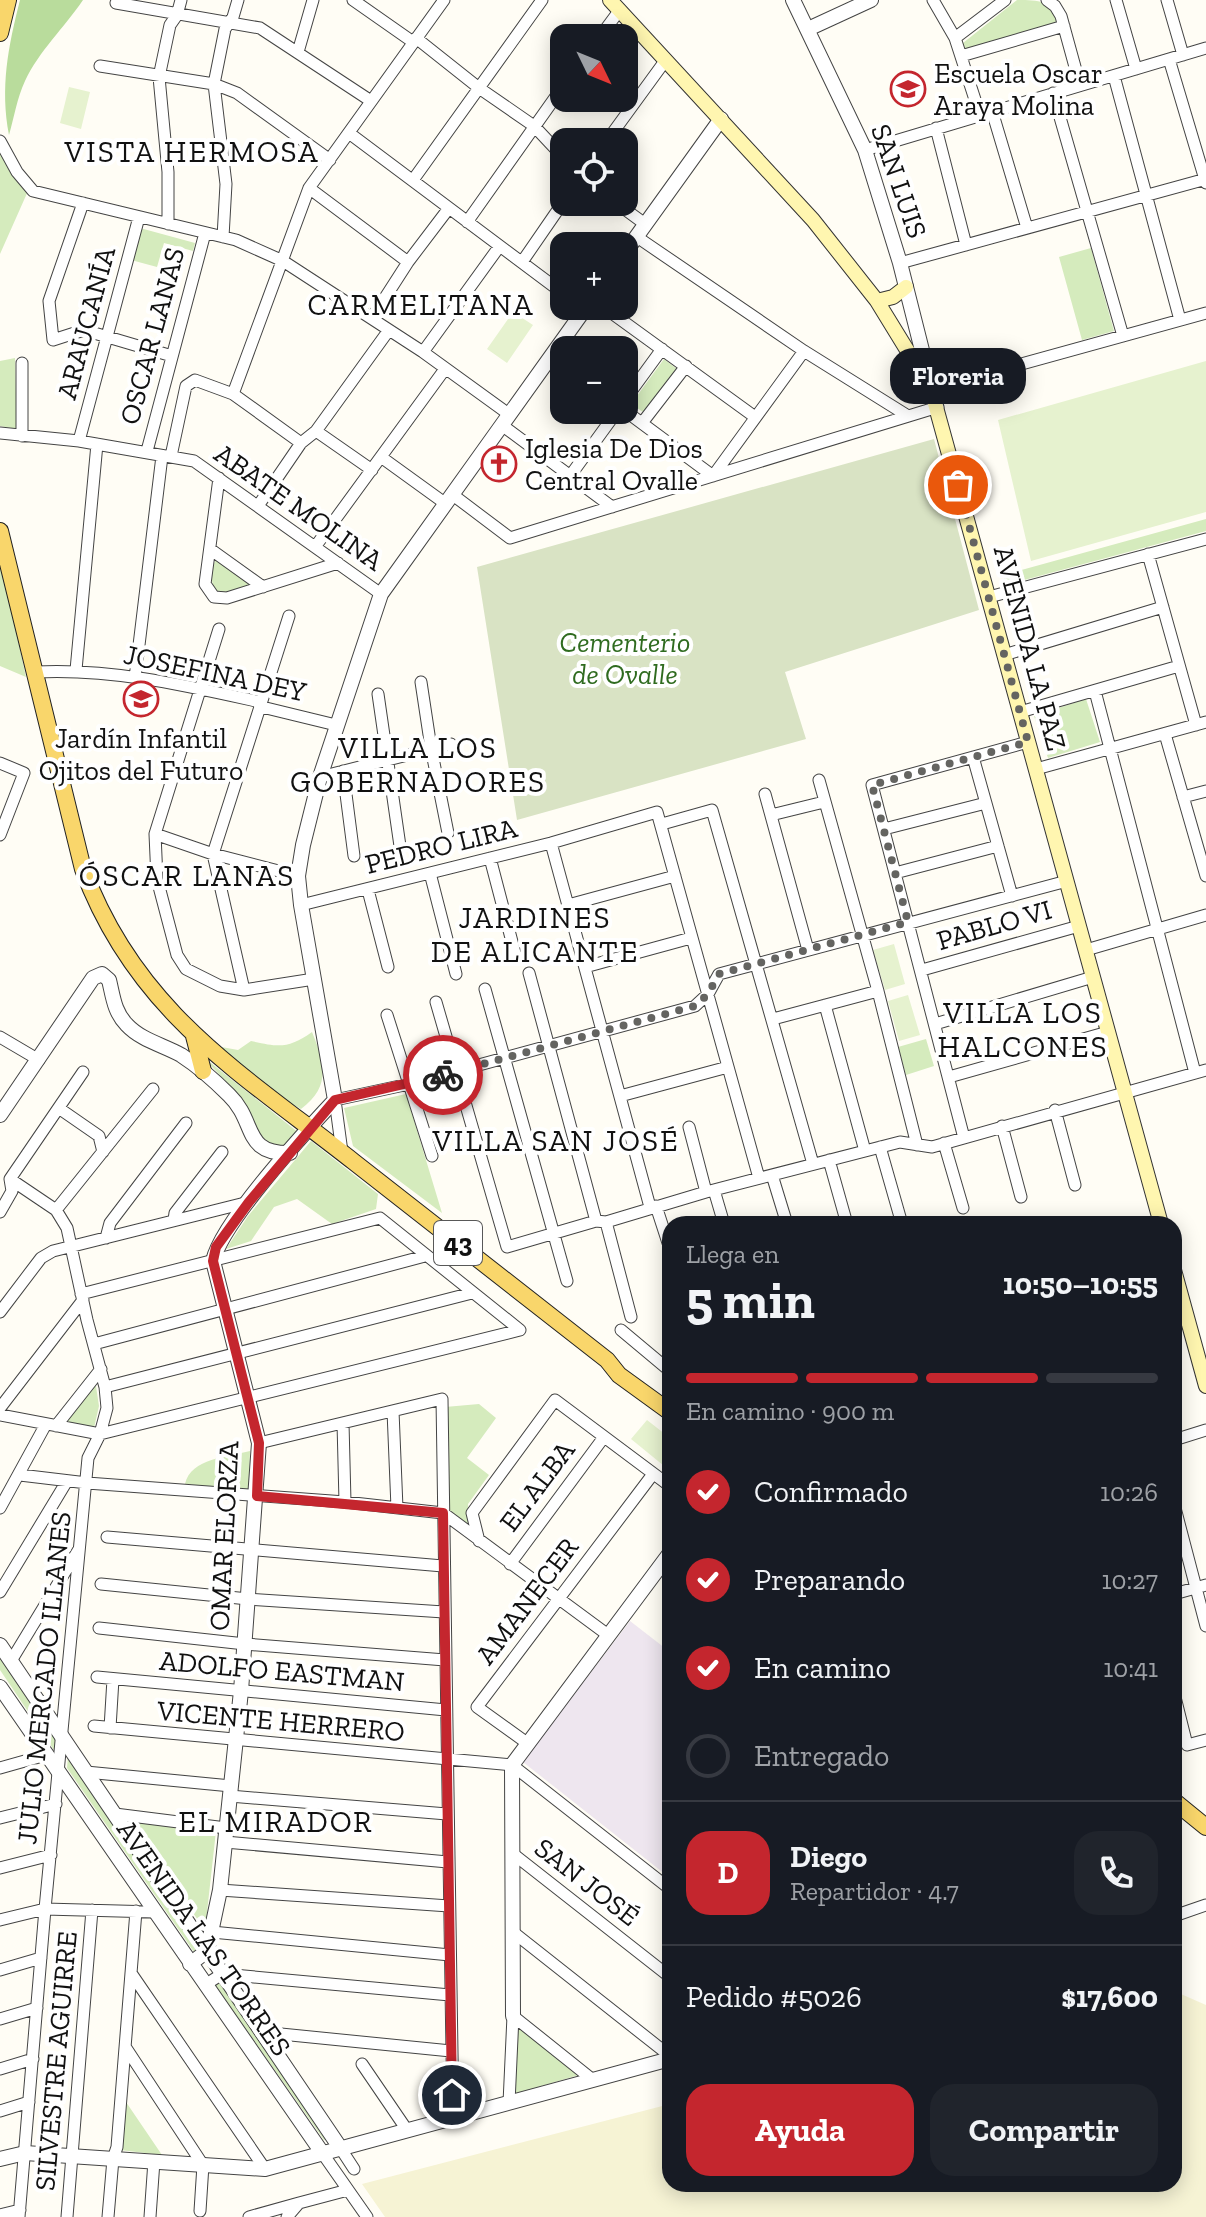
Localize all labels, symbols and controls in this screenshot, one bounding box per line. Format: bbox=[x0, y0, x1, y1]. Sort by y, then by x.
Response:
north arrow bbox=[550, 24, 638, 112]
map controls bbox=[550, 24, 638, 424]
place label: Escuela Oscar Araya Molina bbox=[934, 57, 1103, 122]
school or university icon: Escuela Oscar Araya Molina bbox=[889, 70, 927, 108]
street label: SAN LUIS bbox=[864, 120, 934, 242]
button: locate bbox=[550, 128, 638, 216]
district label: VISTA HERMOSA bbox=[64, 134, 319, 170]
button: + bbox=[550, 232, 638, 320]
street label: ARAUCANÍA bbox=[50, 242, 122, 403]
street label: OSCAR LANAS bbox=[113, 244, 191, 428]
district label: CARMELITANA bbox=[308, 287, 534, 323]
button: − bbox=[550, 336, 638, 424]
callout: Floreria bbox=[890, 349, 1026, 405]
text: Floreria bbox=[912, 360, 1004, 392]
place label: Iglesia De Dios Central Ovalle bbox=[525, 432, 703, 497]
street label: ABATE MOLINA bbox=[208, 437, 390, 578]
church icon: Iglesia De Dios Central Ovalle bbox=[480, 445, 518, 483]
pin bbox=[924, 451, 992, 519]
icon: bag bbox=[936, 463, 980, 507]
street label: AVENIDA LA PAZ bbox=[987, 542, 1073, 754]
park label: Cementerio de Ovalle bbox=[560, 626, 690, 691]
street label: JOSEFINA DEY bbox=[121, 638, 310, 709]
school or university icon: Jardín Infantil Ojitos del Futuro bbox=[122, 680, 160, 718]
place label: Jardín Infantil Ojitos del Futuro bbox=[39, 722, 243, 787]
district label: VILLA LOS GOBERNADORES bbox=[290, 730, 546, 800]
street label: PEDRO LIRA bbox=[362, 811, 521, 881]
district label: ÓSCAR LANAS bbox=[79, 858, 295, 894]
street label: PABLO VI bbox=[933, 893, 1055, 957]
district label: JARDINES DE ALICANTE bbox=[431, 900, 639, 970]
district label: VILLA LOS HALCONES bbox=[937, 995, 1109, 1065]
courier bbox=[403, 1035, 483, 1115]
icon: bike bbox=[421, 1053, 465, 1097]
district label: VILLA SAN JOSÉ bbox=[431, 1123, 680, 1159]
road number: 43 bbox=[434, 1221, 482, 1265]
text: Llega en bbox=[686, 1238, 779, 1270]
text: 10:50–10:55 bbox=[1003, 1266, 1158, 1302]
text: 5 min bbox=[686, 1269, 815, 1331]
text: En camino · 900 m bbox=[686, 1395, 894, 1427]
street label: EL ALBA bbox=[492, 1434, 582, 1538]
street label: OMAR ELORZA bbox=[203, 1439, 245, 1632]
icon: check bbox=[686, 1470, 730, 1514]
text: Confirmado bbox=[754, 1474, 908, 1510]
text: 10:26 bbox=[1100, 1476, 1158, 1508]
street label: JULIO MERCADO ILLANES bbox=[10, 1510, 78, 1846]
street label: AMANECER bbox=[469, 1531, 585, 1671]
icon: check bbox=[686, 1558, 730, 1602]
text: Preparando bbox=[754, 1562, 905, 1598]
text: 10:27 bbox=[1102, 1564, 1158, 1596]
street label: ADOLFO EASTMAN bbox=[158, 1644, 406, 1698]
icon: check bbox=[686, 1646, 730, 1690]
text: En camino bbox=[754, 1650, 891, 1686]
text: 10:41 bbox=[1103, 1652, 1158, 1684]
street label: VICENTE HERRERO bbox=[155, 1694, 406, 1748]
text: Entregado bbox=[754, 1738, 889, 1774]
district label: EL MIRADOR bbox=[178, 1804, 374, 1840]
street label: AVENIDA LAS TORRES bbox=[110, 1814, 298, 2062]
street label: SAN JOSÉ bbox=[528, 1831, 646, 1933]
button: phone bbox=[1074, 1831, 1158, 1915]
text: Diego bbox=[790, 1839, 867, 1875]
text: D bbox=[718, 1855, 738, 1891]
text: Repartidor · 4.7 bbox=[790, 1875, 959, 1907]
street label: SILVESTRE AGUIRRE bbox=[28, 1930, 84, 2192]
text: Pedido #5026 bbox=[686, 1979, 862, 2015]
text: $17,600 bbox=[1061, 1979, 1158, 2015]
pin bbox=[418, 2061, 486, 2129]
icon: home bbox=[430, 2073, 474, 2117]
button: Ayuda bbox=[686, 2084, 914, 2176]
button: Compartir bbox=[930, 2084, 1158, 2176]

